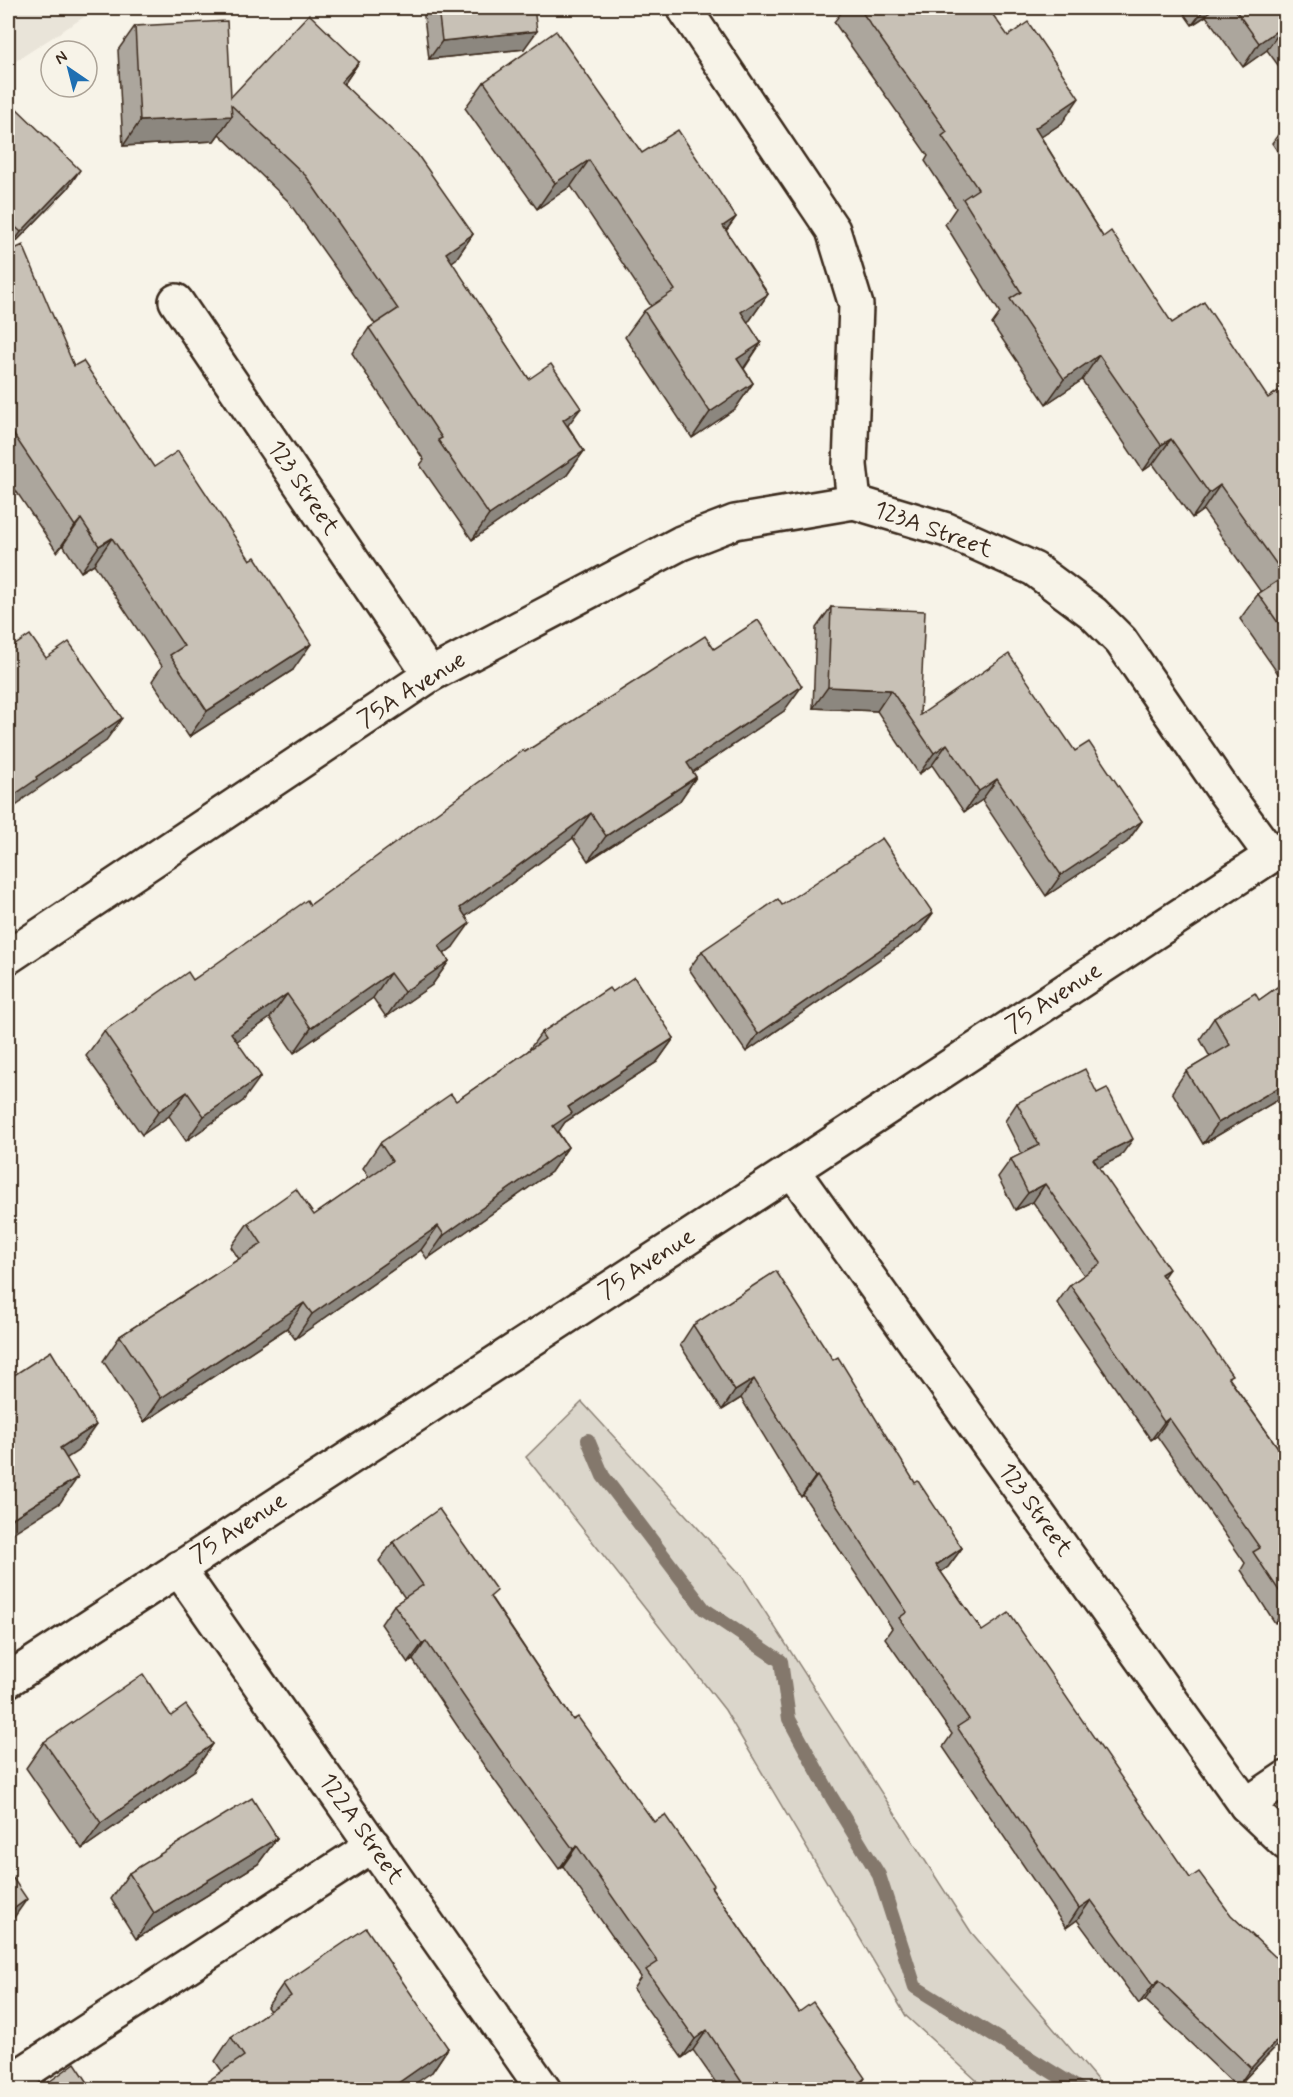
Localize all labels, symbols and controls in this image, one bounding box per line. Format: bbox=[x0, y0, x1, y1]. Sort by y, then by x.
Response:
north arrow bbox=[39, 39, 99, 99]
text: N bbox=[51, 46, 72, 70]
street label: 123 Street bbox=[260, 434, 346, 542]
street label: 123A Street bbox=[869, 494, 997, 566]
street label: 75A Avenue bbox=[352, 645, 472, 735]
street label: 75 Avenue bbox=[1000, 955, 1108, 1041]
street label: 75 Avenue bbox=[593, 1221, 701, 1307]
street label: 123 Street bbox=[991, 1457, 1079, 1563]
street label: 75 Avenue bbox=[185, 1485, 293, 1571]
street label: 122A Street bbox=[311, 1767, 411, 1891]

